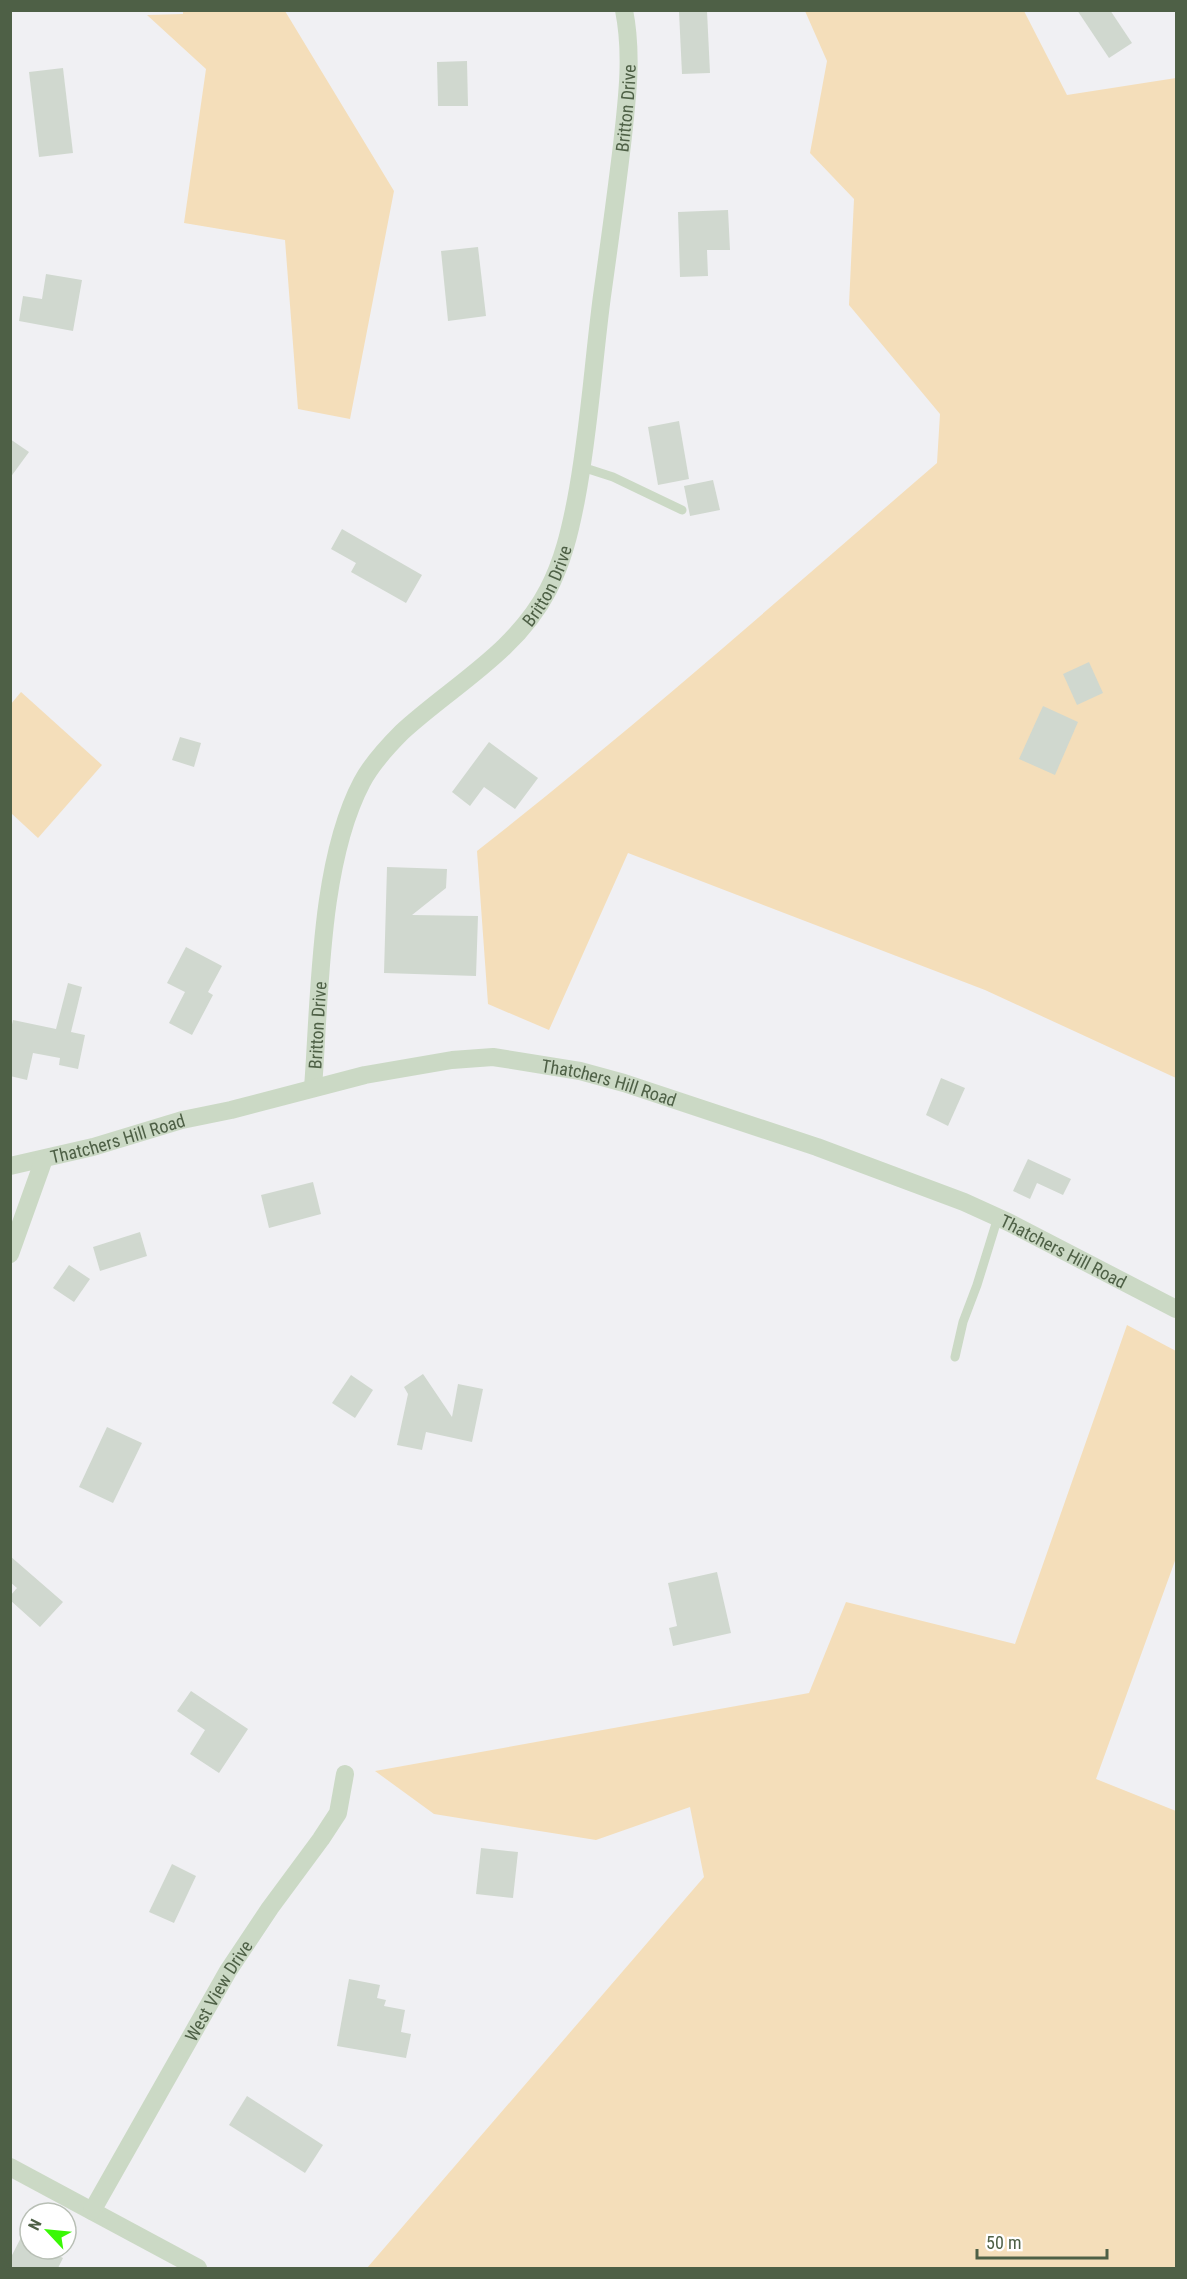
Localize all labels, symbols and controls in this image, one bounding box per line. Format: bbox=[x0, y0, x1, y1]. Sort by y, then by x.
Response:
street label: Britton Drive bbox=[611, 64, 639, 153]
street label: Britton Drive bbox=[518, 543, 575, 630]
street label: Britton Drive bbox=[304, 981, 330, 1070]
street label: Thatchers Hill Road bbox=[540, 1054, 679, 1110]
street label: Thatchers Hill Road bbox=[48, 1109, 187, 1167]
street label: Thatchers Hill Road bbox=[997, 1210, 1130, 1292]
street label: West View Drive bbox=[180, 1936, 256, 2045]
north arrow bbox=[18, 2201, 78, 2261]
text: N bbox=[24, 2216, 46, 2233]
scale bar bbox=[977, 2222, 1108, 2260]
text: 50 m bbox=[986, 2232, 1021, 2253]

